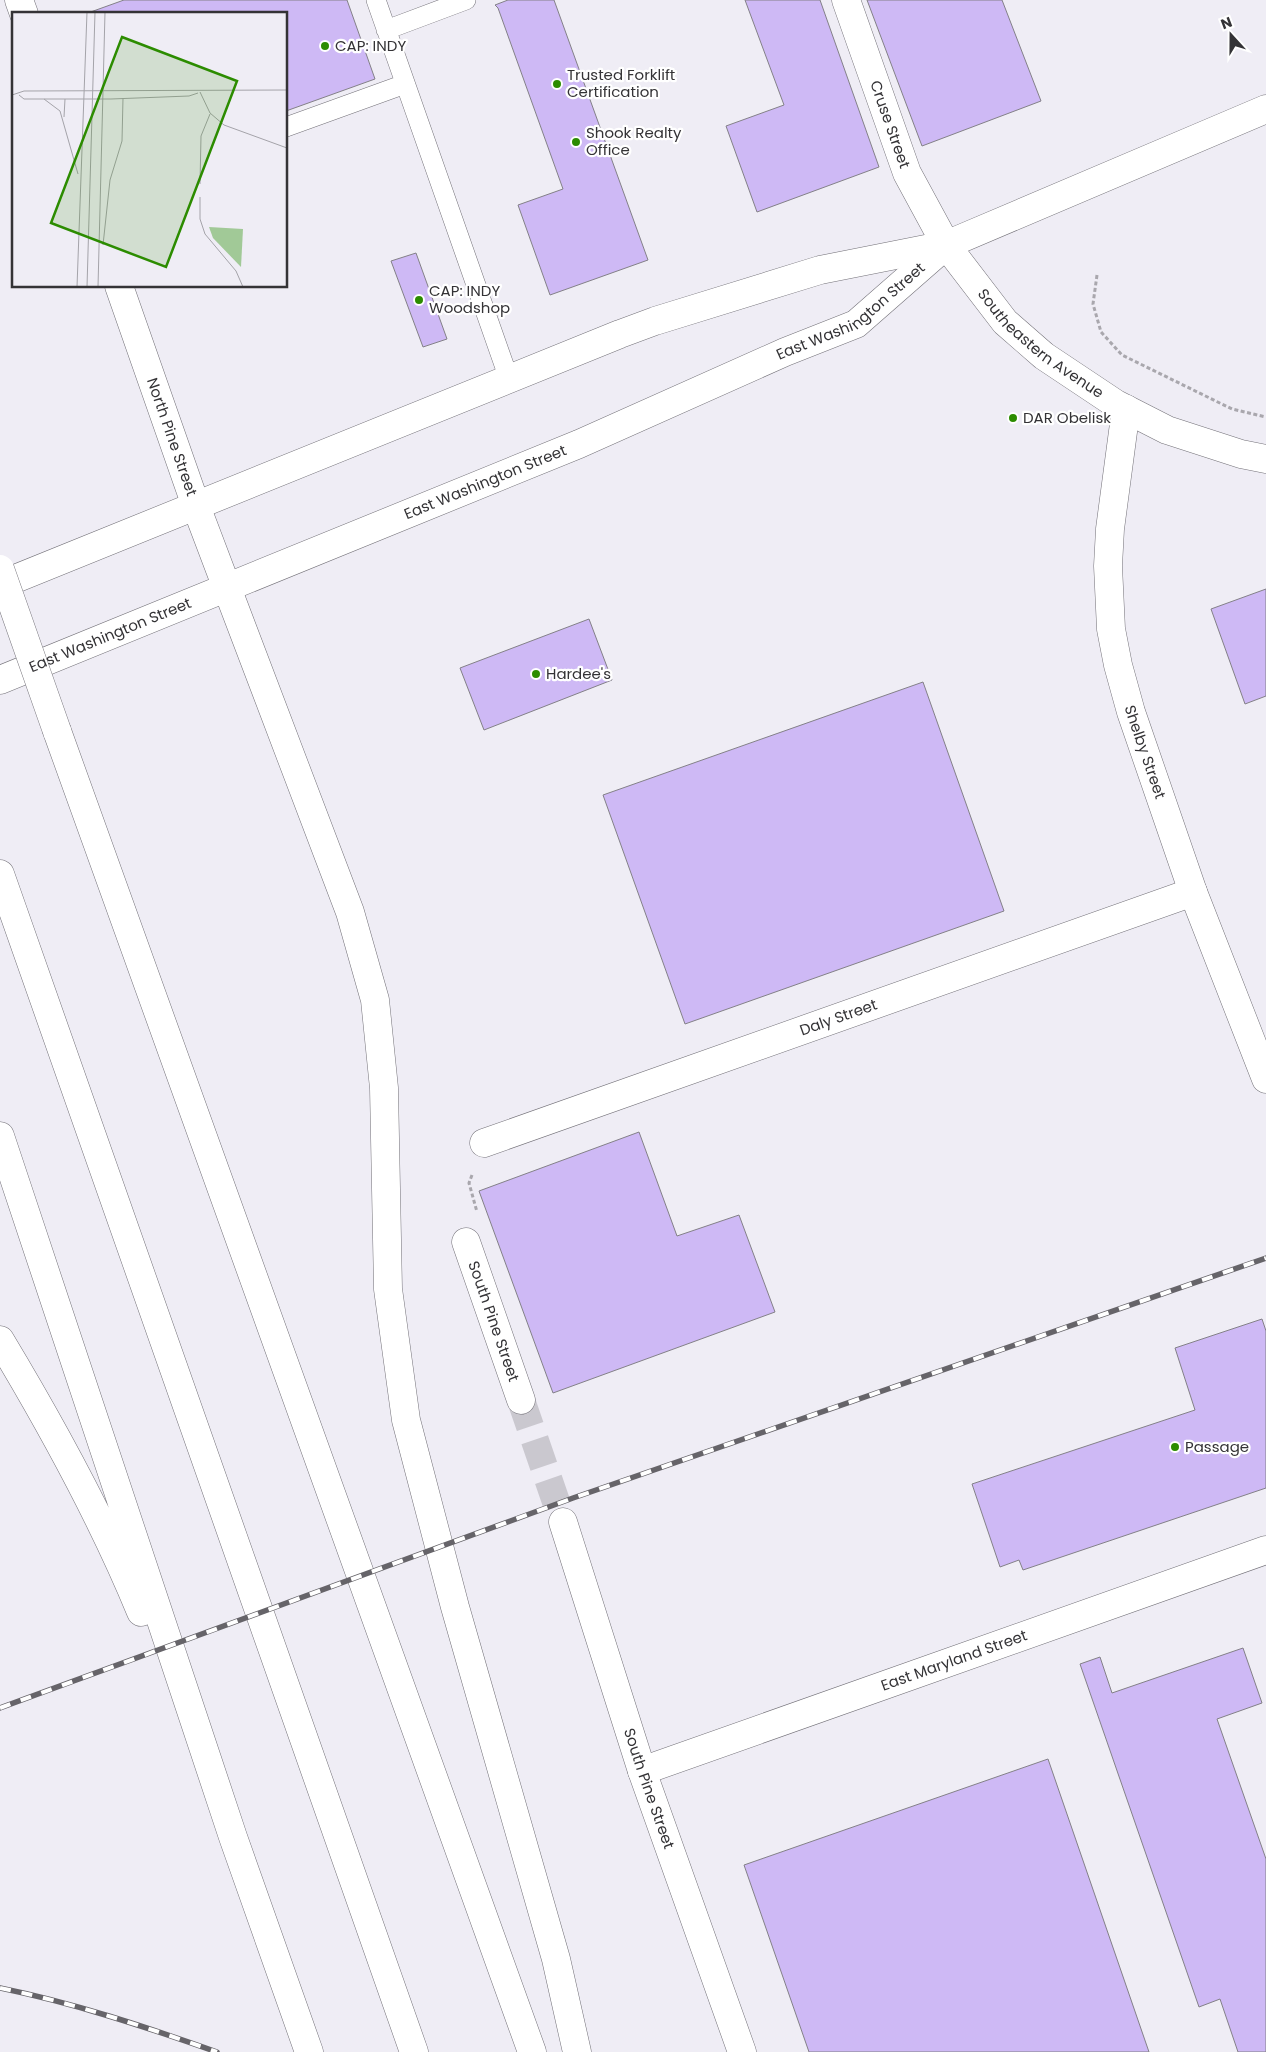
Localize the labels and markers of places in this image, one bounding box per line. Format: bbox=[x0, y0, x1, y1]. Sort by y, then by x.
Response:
place label: CAP: INDY bbox=[335, 35, 406, 56]
marker: CAP: INDY bbox=[319, 40, 331, 52]
place label: Trusted Forklift Certification bbox=[567, 64, 675, 102]
marker: Trusted Forklift Certification bbox=[551, 78, 563, 90]
place label: Shook Realty Office bbox=[586, 122, 682, 160]
marker: Shook Realty Office bbox=[570, 136, 582, 148]
place label: CAP: INDY Woodshop bbox=[429, 280, 510, 318]
marker: CAP: INDY Woodshop bbox=[413, 294, 425, 306]
place label: DAR Obelisk bbox=[1023, 407, 1111, 428]
marker: DAR Obelisk bbox=[1007, 412, 1019, 424]
place label: Hardee's bbox=[546, 663, 611, 684]
marker: Hardee's bbox=[530, 668, 542, 680]
place label: Passage bbox=[1185, 1436, 1249, 1457]
marker: Passage bbox=[1169, 1441, 1181, 1453]

